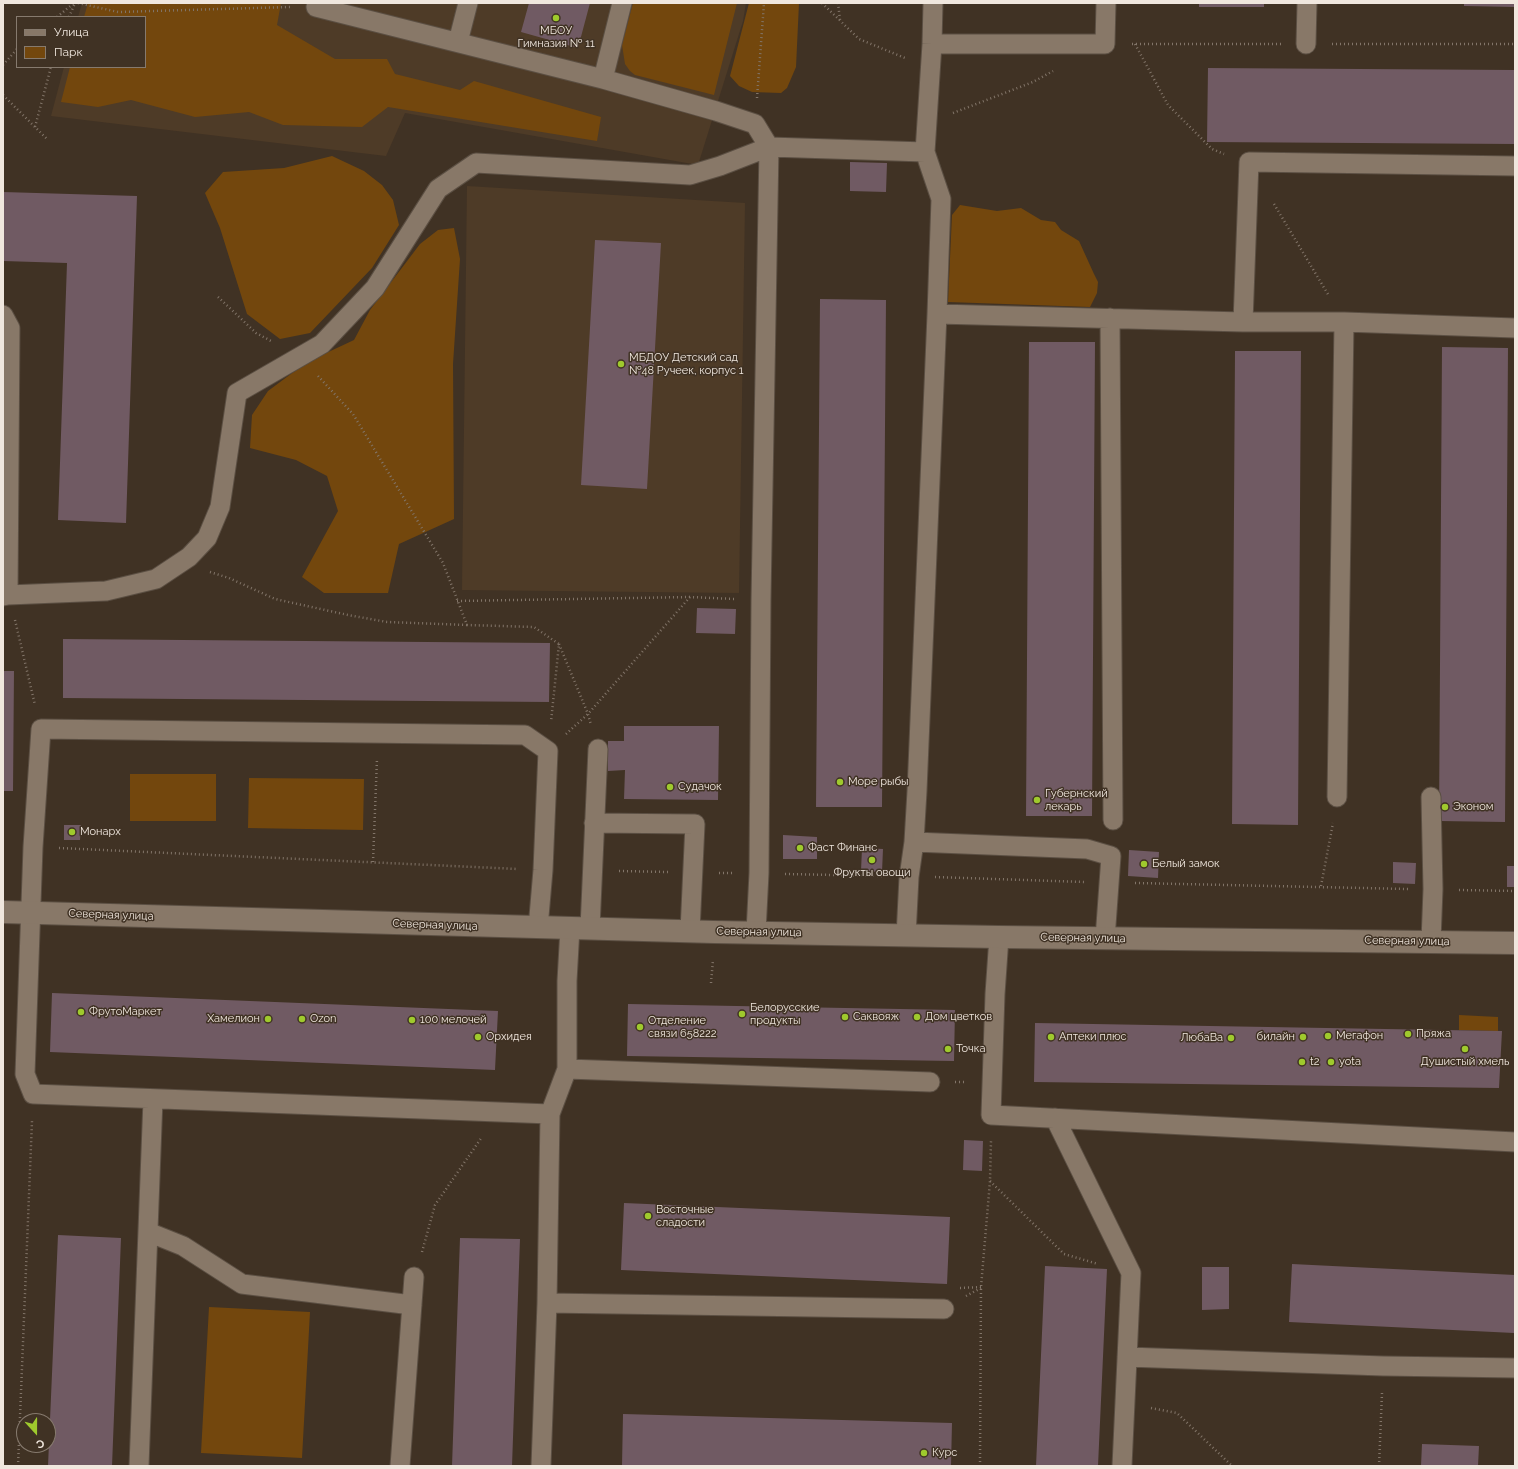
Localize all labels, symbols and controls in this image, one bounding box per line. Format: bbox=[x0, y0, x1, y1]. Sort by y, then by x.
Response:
marker: МБОУ Гимназия № 11 bbox=[551, 13, 561, 23]
legend bbox=[16, 16, 146, 68]
place label: МБОУ Гимназия № 11 bbox=[517, 24, 595, 50]
text: Улица bbox=[54, 25, 89, 39]
text: Парк bbox=[54, 45, 83, 59]
place label: МБДОУ Детский сад №48 Ручеек, корпус 1 bbox=[629, 351, 744, 377]
marker: МБДОУ Детский сад №48 Ручеек, корпус 1 bbox=[616, 359, 626, 369]
place label: Море рыбы bbox=[848, 775, 909, 789]
marker: Море рыбы bbox=[835, 777, 845, 787]
place label: Судачок bbox=[678, 780, 722, 794]
marker: Судачок bbox=[665, 782, 675, 792]
place label: Губернский лекарь bbox=[1045, 787, 1108, 813]
marker: Губернский лекарь bbox=[1032, 795, 1042, 805]
place label: Эконом bbox=[1453, 800, 1493, 814]
marker: Эконом bbox=[1440, 802, 1450, 812]
place label: Монарх bbox=[80, 825, 121, 839]
marker: Монарх bbox=[67, 827, 77, 837]
place label: Фаст Финанс bbox=[808, 841, 877, 855]
marker: Фаст Финанс bbox=[795, 843, 805, 853]
marker: Фрукты овощи bbox=[867, 855, 877, 865]
place label: Белый замок bbox=[1152, 857, 1220, 871]
marker: Белый замок bbox=[1139, 859, 1149, 869]
place label: Фрукты овощи bbox=[833, 866, 911, 880]
street label: Северная улица bbox=[68, 907, 154, 923]
street label: Северная улица bbox=[392, 917, 478, 933]
street label: Северная улица bbox=[716, 925, 802, 939]
street label: Северная улица bbox=[1040, 931, 1126, 945]
street label: Северная улица bbox=[1364, 934, 1450, 948]
place label: Белорусские продукты bbox=[750, 1001, 820, 1027]
place label: ФрутоМаркет bbox=[89, 1005, 162, 1019]
marker: ФрутоМаркет bbox=[76, 1007, 86, 1017]
marker: Белорусские продукты bbox=[737, 1009, 747, 1019]
place label: Саквояж bbox=[853, 1010, 899, 1024]
place label: Дом цветков bbox=[925, 1010, 992, 1024]
place label: Хамелион bbox=[207, 1012, 260, 1026]
place label: Ozon bbox=[310, 1012, 337, 1026]
marker: Саквояж bbox=[840, 1012, 850, 1022]
marker: Дом цветков bbox=[912, 1012, 922, 1022]
place label: 100 мелочей bbox=[420, 1013, 487, 1027]
marker: Хамелион bbox=[263, 1014, 273, 1024]
marker: Ozon bbox=[297, 1014, 307, 1024]
place label: Отделение связи 658222 bbox=[648, 1014, 716, 1040]
marker: 100 мелочей bbox=[407, 1015, 417, 1025]
marker: Отделение связи 658222 bbox=[635, 1022, 645, 1032]
place label: Пряжа bbox=[1416, 1027, 1451, 1041]
place label: Мегафон bbox=[1336, 1029, 1383, 1043]
marker: Пряжа bbox=[1403, 1029, 1413, 1039]
place label: Орхидея bbox=[486, 1030, 532, 1044]
place label: Аптеки плюс bbox=[1059, 1030, 1127, 1044]
place label: билайн bbox=[1257, 1030, 1295, 1044]
place label: ЛюбаВа bbox=[1180, 1031, 1223, 1045]
marker: Мегафон bbox=[1323, 1031, 1333, 1041]
marker: Орхидея bbox=[473, 1032, 483, 1042]
marker: Аптеки плюс bbox=[1046, 1032, 1056, 1042]
marker: билайн bbox=[1298, 1032, 1308, 1042]
marker: ЛюбаВа bbox=[1226, 1033, 1236, 1043]
place label: Точка bbox=[956, 1042, 985, 1056]
marker: Точка bbox=[943, 1044, 953, 1054]
marker: Душистый хмель bbox=[1460, 1044, 1470, 1054]
place label: t2 bbox=[1310, 1055, 1319, 1069]
place label: yota bbox=[1339, 1055, 1361, 1069]
place label: Душистый хмель bbox=[1421, 1055, 1509, 1069]
marker: t2 bbox=[1297, 1057, 1307, 1067]
marker: yota bbox=[1326, 1057, 1336, 1067]
place label: Восточные сладости bbox=[656, 1203, 714, 1229]
marker: Восточные сладости bbox=[643, 1211, 653, 1221]
north arrow bbox=[16, 1413, 56, 1453]
text: С bbox=[34, 1436, 46, 1451]
place label: Курс bbox=[932, 1446, 957, 1460]
marker: Курс bbox=[919, 1448, 929, 1458]

